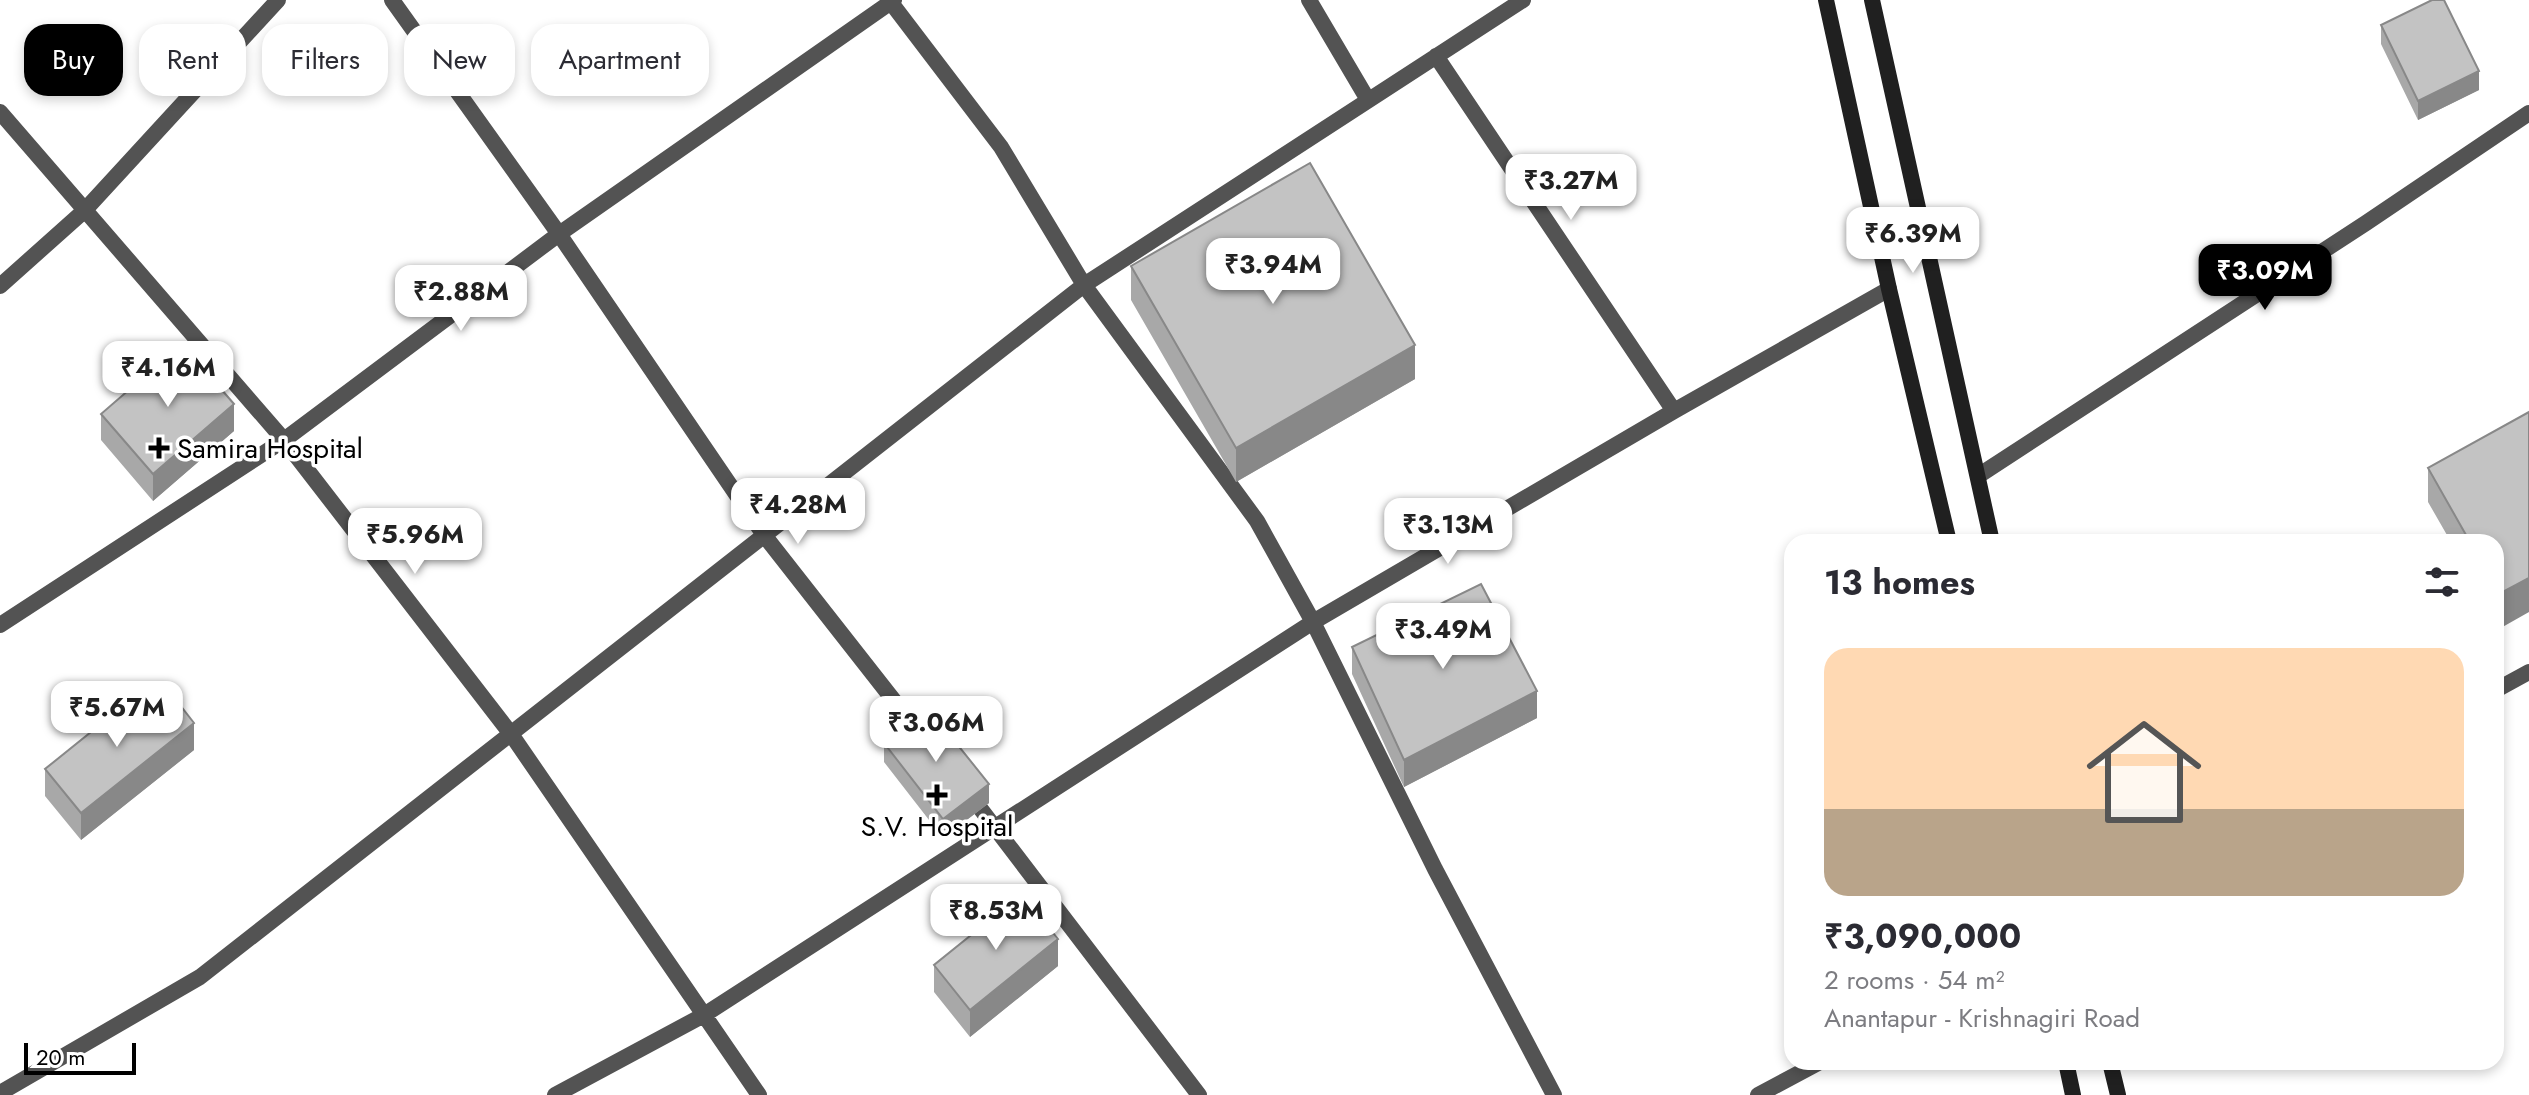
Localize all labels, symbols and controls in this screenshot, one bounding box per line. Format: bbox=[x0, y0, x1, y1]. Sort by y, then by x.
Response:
chip: Buy bbox=[24, 24, 123, 96]
chip: Rent bbox=[139, 24, 246, 96]
chip: Filters bbox=[262, 24, 388, 96]
chip: New bbox=[404, 24, 515, 96]
chip: Apartment bbox=[531, 24, 709, 96]
pin: ₹3.27M bbox=[1506, 154, 1636, 222]
text: ₹3.27M bbox=[1524, 161, 1618, 199]
pin: ₹6.39M bbox=[1848, 207, 1978, 275]
text: ₹6.39M bbox=[1864, 214, 1962, 252]
pin: ₹3.94M bbox=[1208, 238, 1338, 306]
pin: ₹3.09M bbox=[2200, 244, 2330, 312]
text: ₹3.94M bbox=[1224, 245, 1322, 283]
text: ₹3.09M bbox=[2217, 251, 2313, 289]
pin: ₹2.88M bbox=[396, 265, 526, 333]
text: ₹2.88M bbox=[413, 272, 509, 310]
pin: ₹4.16M bbox=[103, 341, 233, 409]
text: ₹4.16M bbox=[120, 348, 216, 386]
place label: Samira Hospital bbox=[177, 428, 363, 469]
marker: Samira Hospital bbox=[148, 437, 170, 459]
pin: ₹4.28M bbox=[733, 478, 863, 546]
text: ₹4.28M bbox=[749, 485, 847, 523]
pin: ₹3.13M bbox=[1383, 498, 1513, 566]
text: ₹3.13M bbox=[1402, 505, 1494, 543]
pin: ₹5.96M bbox=[350, 508, 480, 576]
text: ₹5.96M bbox=[366, 515, 464, 553]
text: 13 homes bbox=[1824, 558, 1975, 607]
icon: filters bbox=[2420, 560, 2464, 604]
pin: ₹3.49M bbox=[1378, 603, 1508, 671]
text: ₹3.49M bbox=[1394, 610, 1492, 648]
pin: ₹5.67M bbox=[52, 681, 182, 749]
text: ₹5.67M bbox=[69, 688, 165, 726]
pin: ₹3.06M bbox=[871, 696, 1001, 764]
icon: home bbox=[2072, 700, 2216, 844]
text: ₹3.06M bbox=[888, 703, 984, 741]
marker: S.V. Hospital bbox=[926, 784, 948, 806]
place label: S.V. Hospital bbox=[861, 806, 1013, 847]
pin: ₹8.53M bbox=[931, 884, 1061, 952]
text: ₹8.53M bbox=[948, 891, 1044, 929]
text: ₹3,090,000 bbox=[1824, 912, 2021, 961]
text: 2 rooms · 54 m² bbox=[1824, 961, 2005, 999]
text: Anantapur - Krishnagiri Road bbox=[1824, 999, 2140, 1037]
scale bar bbox=[24, 1039, 136, 1075]
text: 20 m bbox=[36, 1041, 85, 1073]

